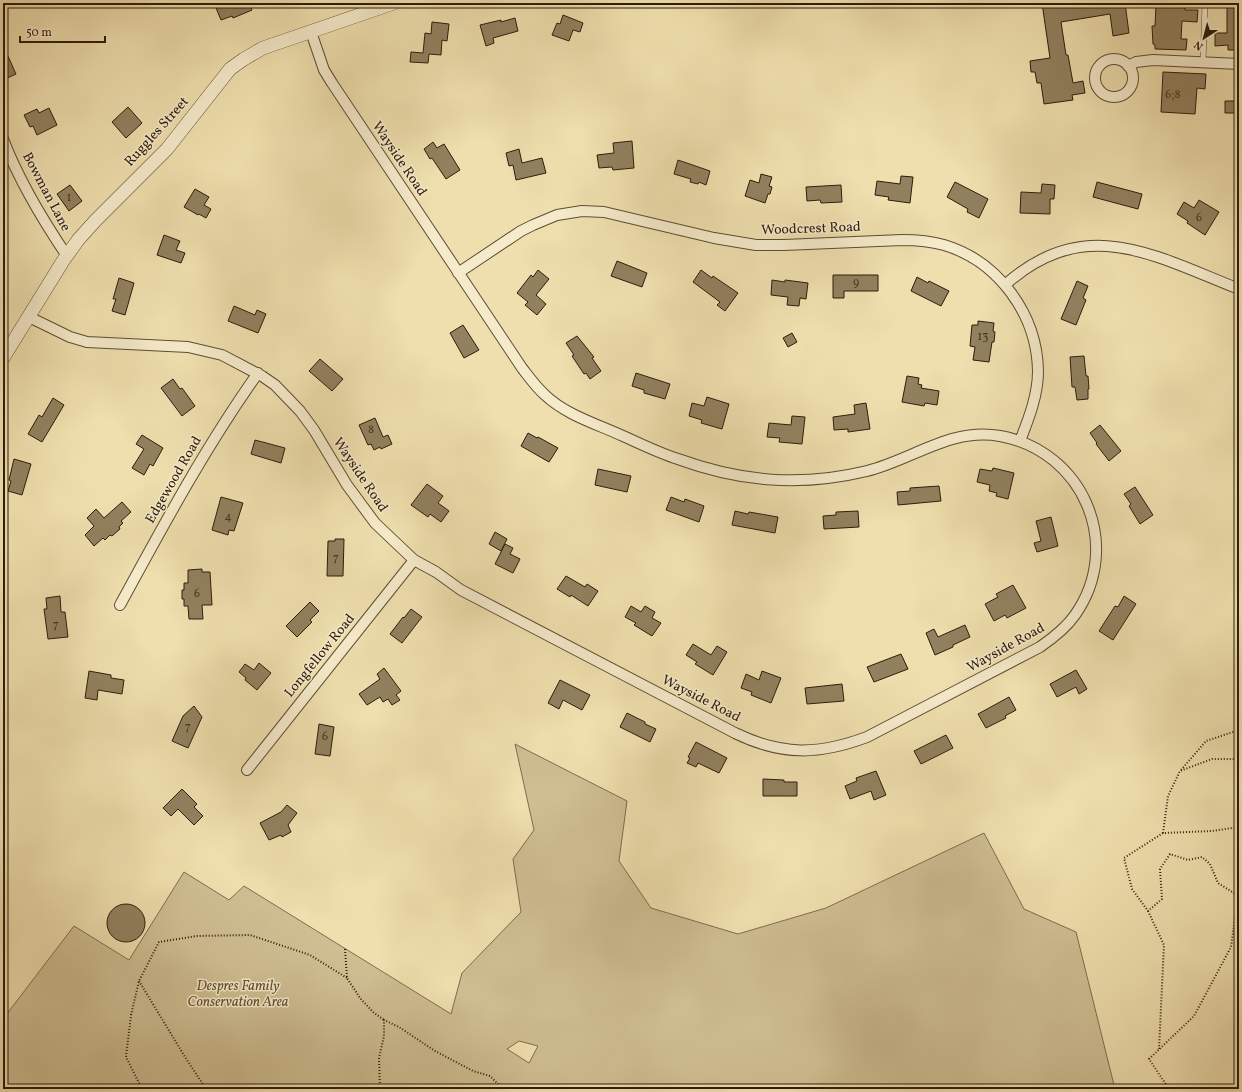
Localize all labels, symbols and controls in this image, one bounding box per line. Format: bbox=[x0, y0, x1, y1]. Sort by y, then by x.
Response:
scale bar bbox=[20, 18, 105, 44]
north arrow bbox=[1184, 18, 1224, 58]
text: 50 m bbox=[26, 25, 52, 41]
text: N bbox=[1191, 36, 1207, 53]
house number: 6;8 bbox=[1165, 87, 1181, 103]
street label: Ruggles Street bbox=[120, 93, 194, 171]
street label: Wayside Road bbox=[367, 118, 431, 200]
street label: Bowman Lane bbox=[17, 149, 75, 235]
house number: 1 bbox=[67, 190, 71, 206]
house number: 6 bbox=[1196, 210, 1202, 226]
street label: Woodcrest Road bbox=[761, 218, 861, 240]
house number: 9 bbox=[853, 275, 859, 291]
house number: 13 bbox=[978, 329, 988, 345]
house number: 8 bbox=[368, 422, 374, 438]
street label: Edgewood Road bbox=[141, 433, 207, 527]
street label: Wayside Road bbox=[328, 434, 392, 516]
house number: 4 bbox=[224, 509, 232, 525]
house number: 7 bbox=[333, 550, 339, 566]
house number: 6 bbox=[194, 586, 200, 602]
street label: Longfellow Road bbox=[280, 610, 360, 702]
house number: 7 bbox=[53, 617, 59, 633]
street label: Wayside Road bbox=[964, 619, 1048, 677]
street label: Wayside Road bbox=[658, 671, 744, 727]
house number: 7 bbox=[185, 719, 191, 735]
house number: 6 bbox=[322, 729, 328, 745]
park label: Despres Family Conservation Area bbox=[188, 977, 289, 1012]

